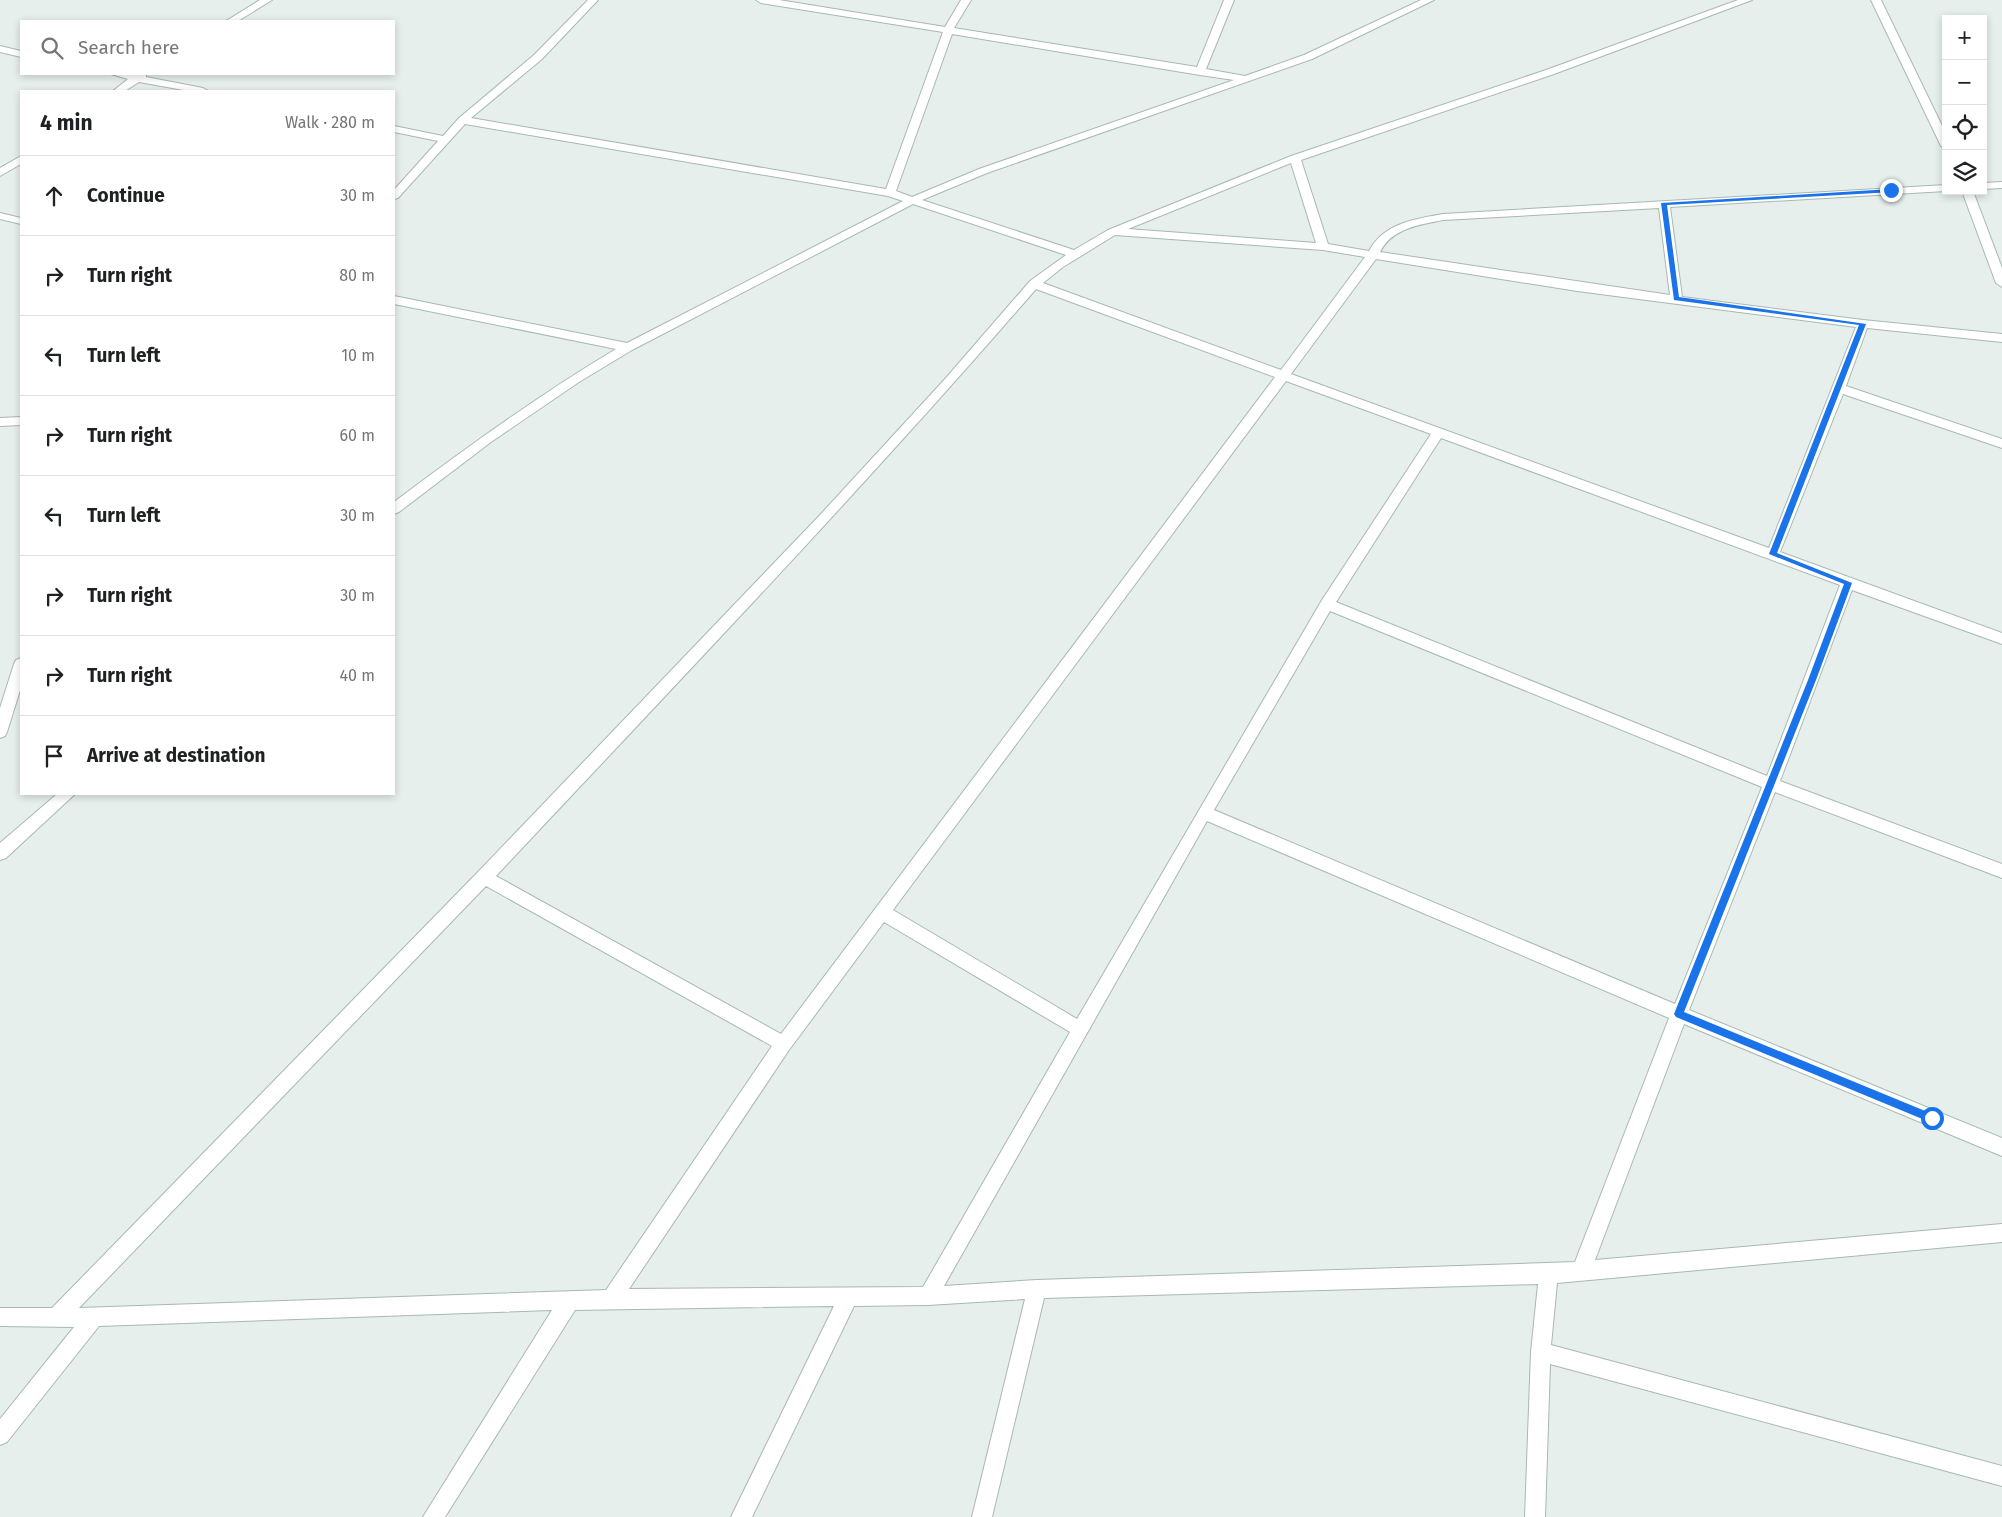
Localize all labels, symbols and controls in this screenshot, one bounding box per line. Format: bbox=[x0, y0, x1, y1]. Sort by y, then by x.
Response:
map controls bbox=[1942, 15, 1987, 195]
button: + bbox=[1942, 15, 1987, 60]
search box bbox=[20, 20, 395, 75]
icon: search bbox=[38, 34, 66, 62]
text: Search here bbox=[78, 36, 179, 59]
button: − bbox=[1942, 60, 1987, 105]
button: locate bbox=[1942, 105, 1987, 150]
text: 4 min bbox=[40, 110, 93, 136]
text: Walk · 280 m bbox=[285, 113, 375, 132]
button: layers bbox=[1942, 150, 1987, 195]
route end bbox=[1880, 179, 1903, 202]
icon: ahead bbox=[40, 182, 68, 210]
text: Continue bbox=[87, 184, 165, 207]
text: 30 m bbox=[340, 186, 375, 205]
icon: right bbox=[40, 262, 68, 290]
text: Turn right bbox=[87, 264, 172, 287]
text: 80 m bbox=[339, 266, 375, 285]
icon: left bbox=[40, 342, 68, 370]
text: Turn left bbox=[87, 344, 161, 367]
text: 10 m bbox=[341, 346, 375, 365]
icon: right bbox=[40, 422, 68, 450]
text: Turn right bbox=[87, 424, 172, 447]
text: 60 m bbox=[340, 426, 375, 445]
icon: left bbox=[40, 502, 68, 530]
text: Turn left bbox=[87, 504, 161, 527]
text: 30 m bbox=[340, 506, 375, 525]
icon: right bbox=[40, 582, 68, 610]
text: Turn right bbox=[87, 584, 172, 607]
text: 30 m bbox=[340, 586, 375, 605]
icon: right bbox=[40, 662, 68, 690]
text: Turn right bbox=[87, 664, 172, 687]
text: 40 m bbox=[340, 666, 375, 685]
icon: arrive bbox=[40, 742, 68, 770]
text: Arrive at destination bbox=[87, 744, 266, 767]
route start bbox=[1921, 1107, 1944, 1130]

